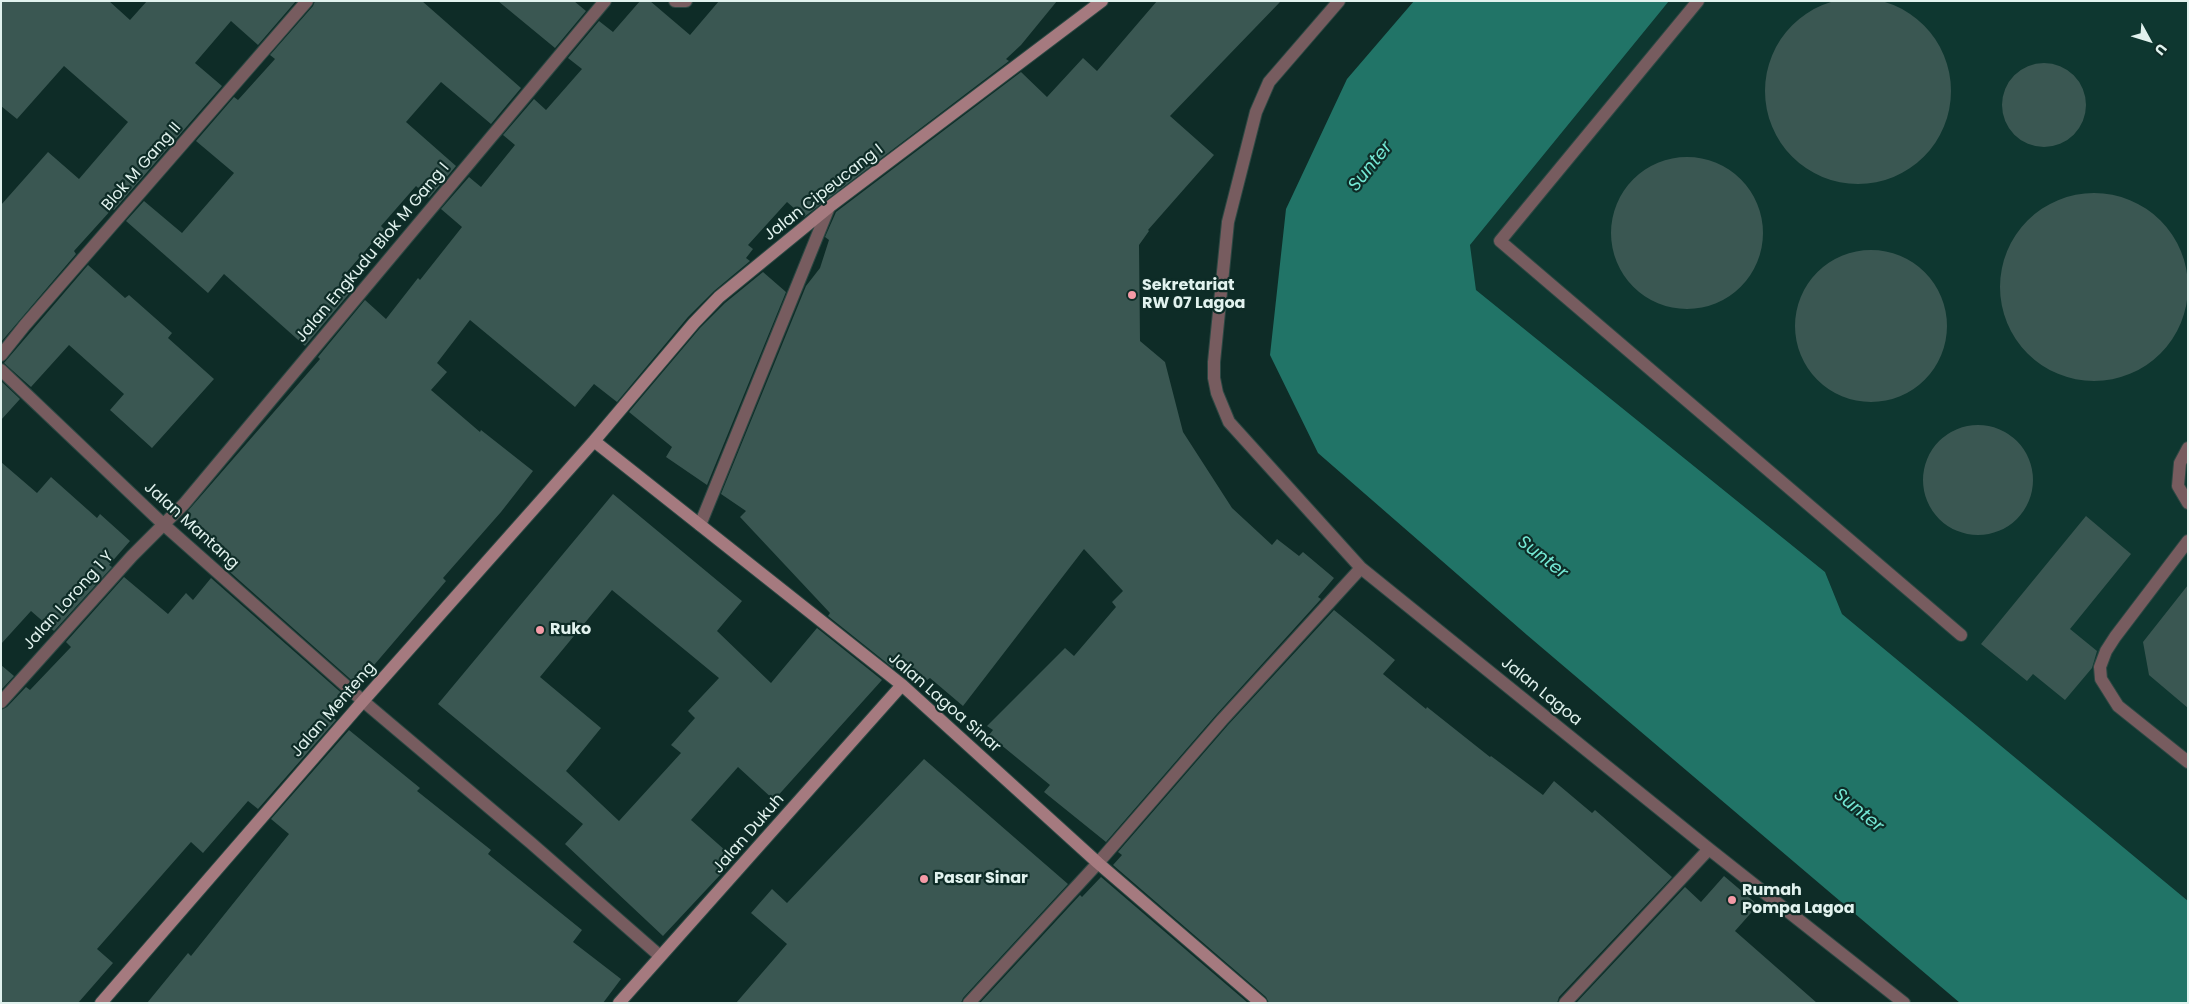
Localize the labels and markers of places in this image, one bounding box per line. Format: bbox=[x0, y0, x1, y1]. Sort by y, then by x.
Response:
place label: Sekretariat RW 07 Lagoa bbox=[1142, 276, 1245, 314]
marker: Sekretariat RW 07 Lagoa bbox=[1126, 289, 1138, 301]
place label: Ruko bbox=[550, 620, 591, 640]
marker: Ruko bbox=[534, 624, 546, 636]
place label: Pasar Sinar bbox=[934, 869, 1028, 889]
marker: Pasar Sinar bbox=[918, 873, 930, 885]
place label: Rumah Pompa Lagoa bbox=[1742, 881, 1855, 919]
marker: Rumah Pompa Lagoa bbox=[1726, 894, 1738, 906]

